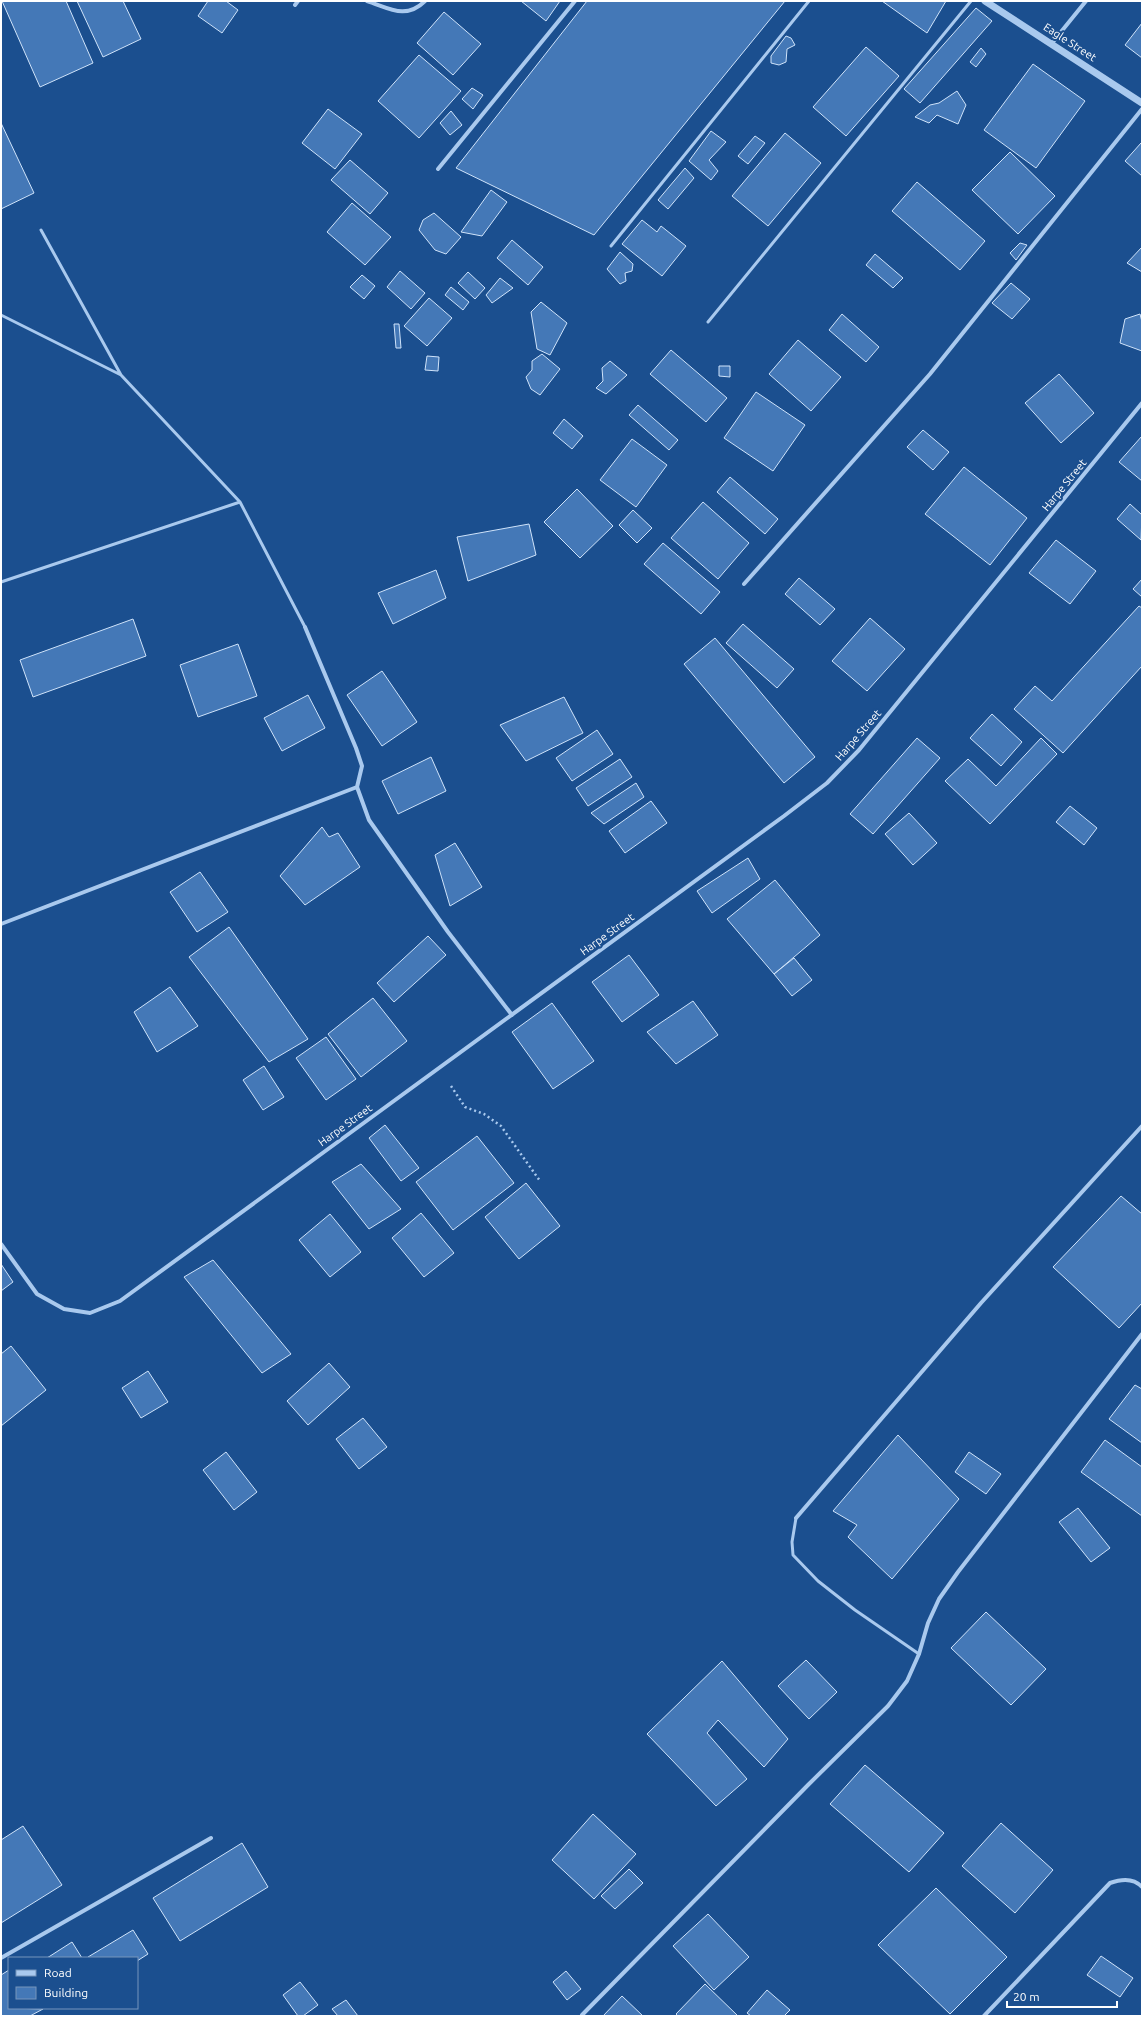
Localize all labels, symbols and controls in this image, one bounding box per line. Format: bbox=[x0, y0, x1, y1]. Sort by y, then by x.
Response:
street label: Eagle Street bbox=[1041, 21, 1099, 64]
street label: Harpe Street bbox=[1039, 456, 1089, 513]
street label: Harpe Street bbox=[833, 707, 884, 763]
street label: Harpe Street bbox=[578, 910, 637, 957]
street label: Harpe Street bbox=[316, 1101, 375, 1148]
legend bbox=[8, 1957, 138, 2009]
text: Road bbox=[44, 1966, 72, 1979]
scale bar bbox=[1007, 1983, 1117, 2009]
text: Building bbox=[44, 1986, 88, 1999]
text: 20 m bbox=[1013, 1990, 1040, 2003]

